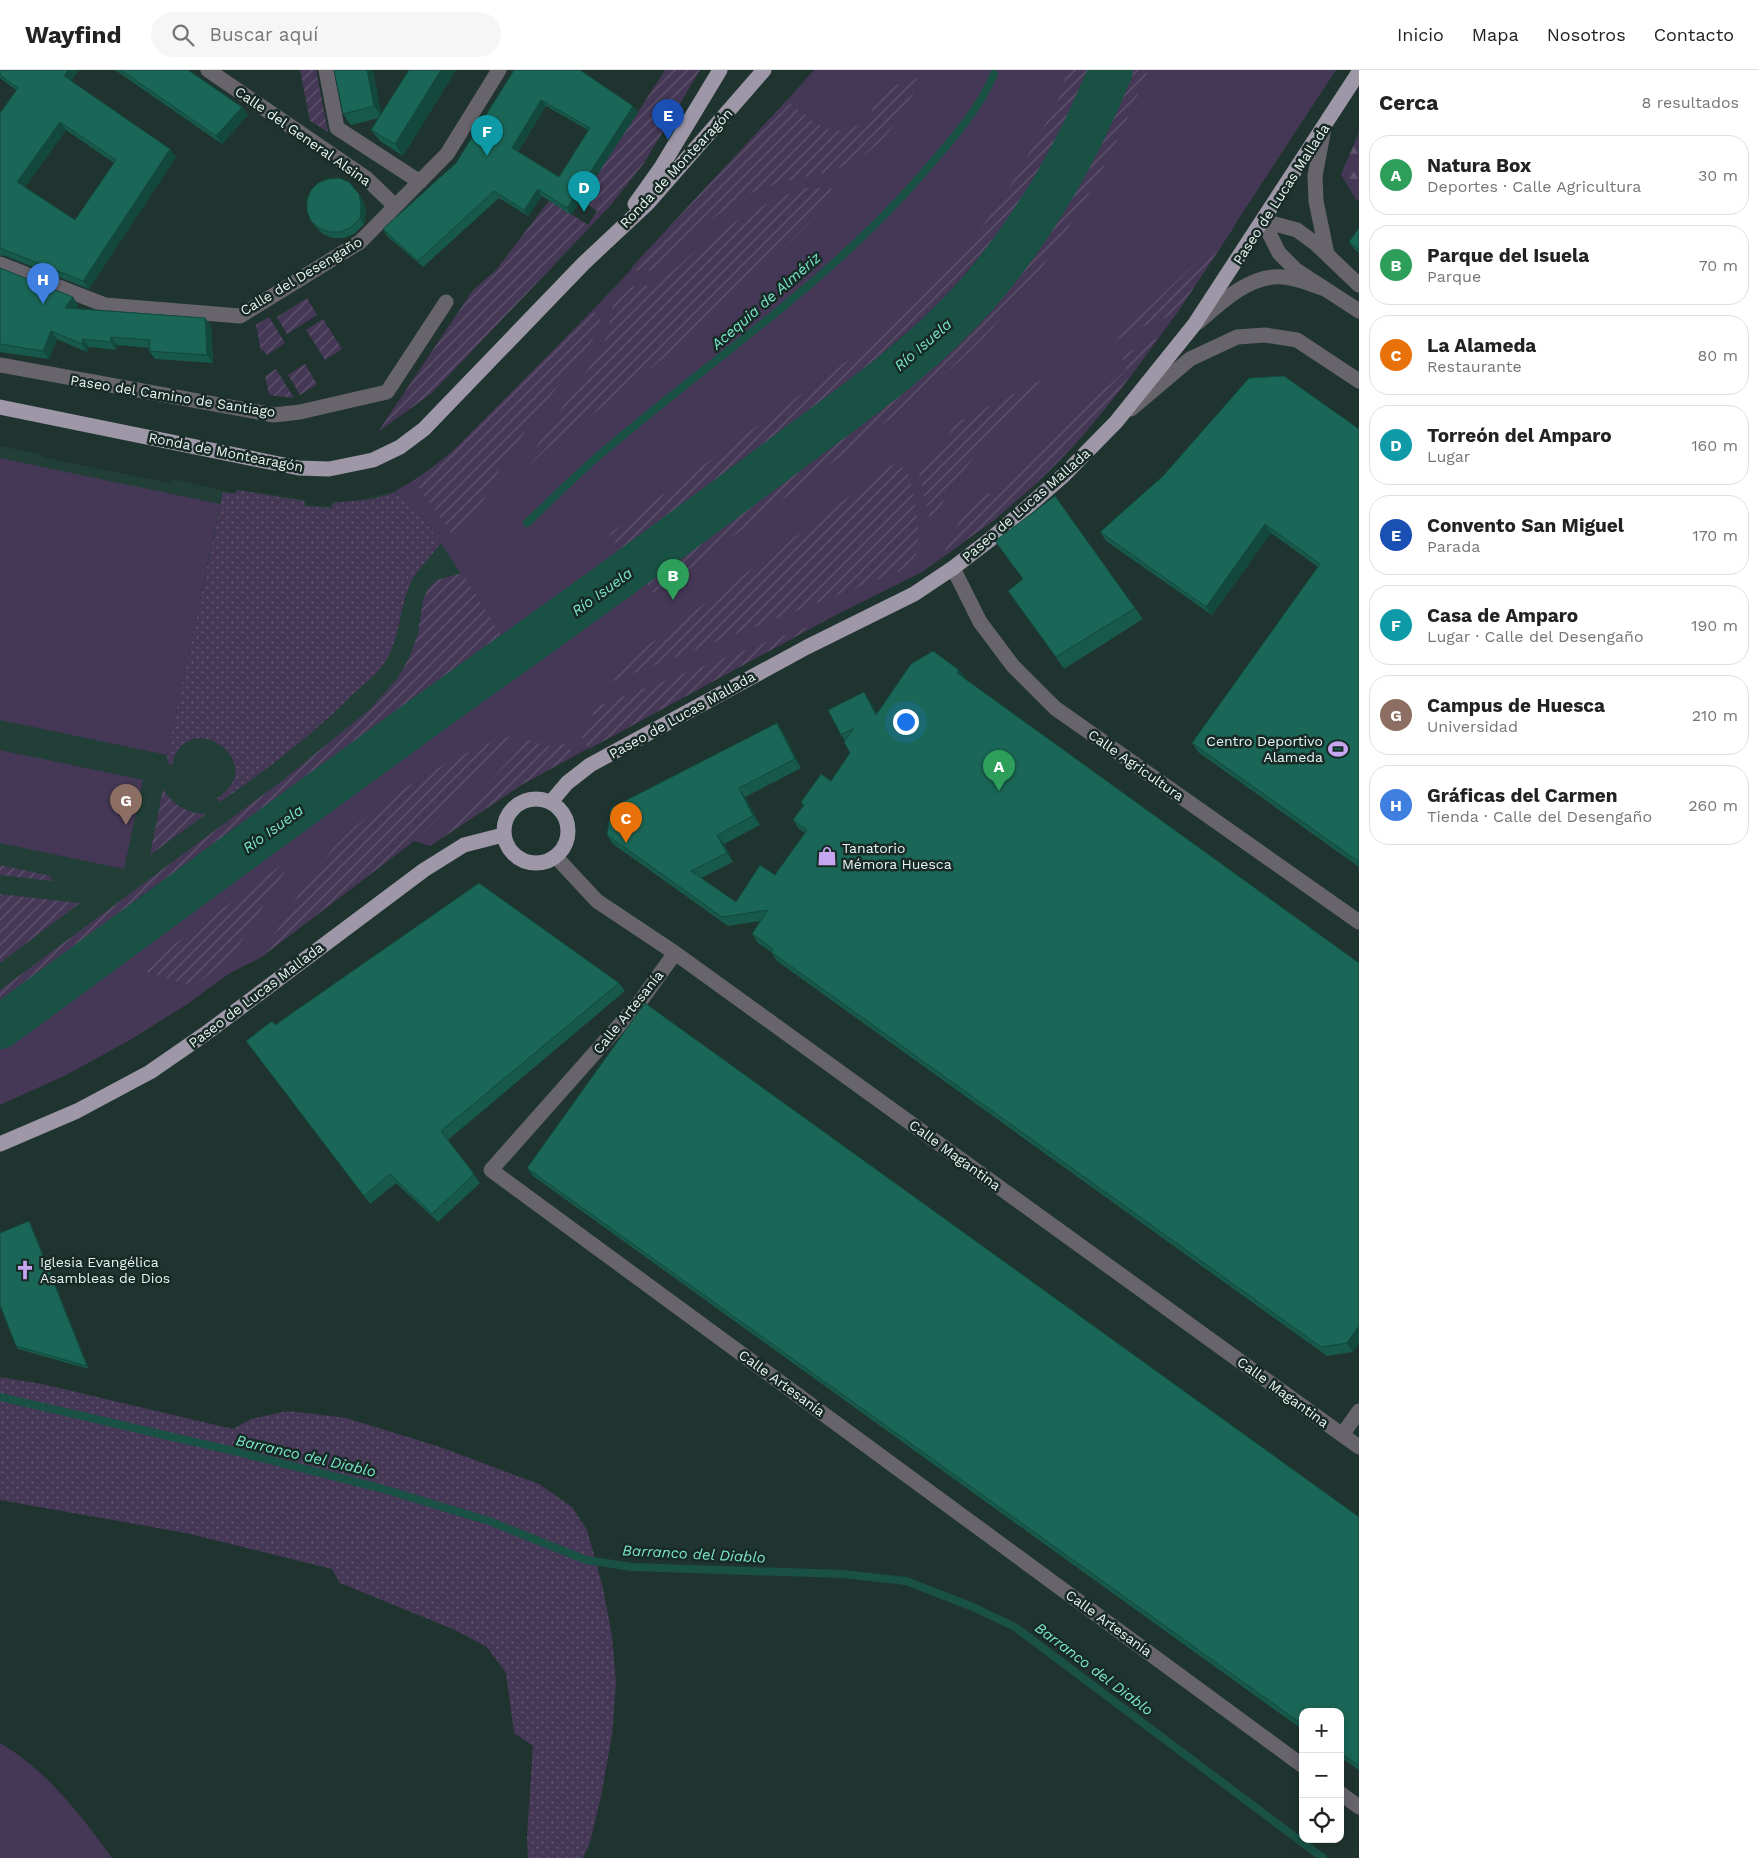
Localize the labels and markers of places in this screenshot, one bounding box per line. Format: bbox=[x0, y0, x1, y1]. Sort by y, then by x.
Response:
pin: E bbox=[652, 99, 684, 140]
pin: F bbox=[471, 115, 503, 156]
pin: D bbox=[568, 171, 600, 212]
pin: H bbox=[27, 263, 59, 304]
pin: B bbox=[657, 559, 689, 600]
place label: Centro Deportivo Alameda bbox=[1206, 733, 1323, 765]
sports icon: Centro Deportivo Alameda bbox=[1327, 738, 1349, 760]
pin: A bbox=[983, 750, 1015, 791]
pin: G bbox=[110, 784, 142, 825]
pin: C bbox=[610, 802, 642, 843]
place label: Tanatorio Mémora Huesca bbox=[842, 840, 952, 872]
shop icon: Tanatorio Mémora Huesca bbox=[816, 845, 838, 867]
place label: Iglesia Evangélica Asambleas de Dios bbox=[40, 1254, 170, 1286]
church icon: Iglesia Evangélica Asambleas de Dios bbox=[14, 1259, 36, 1281]

